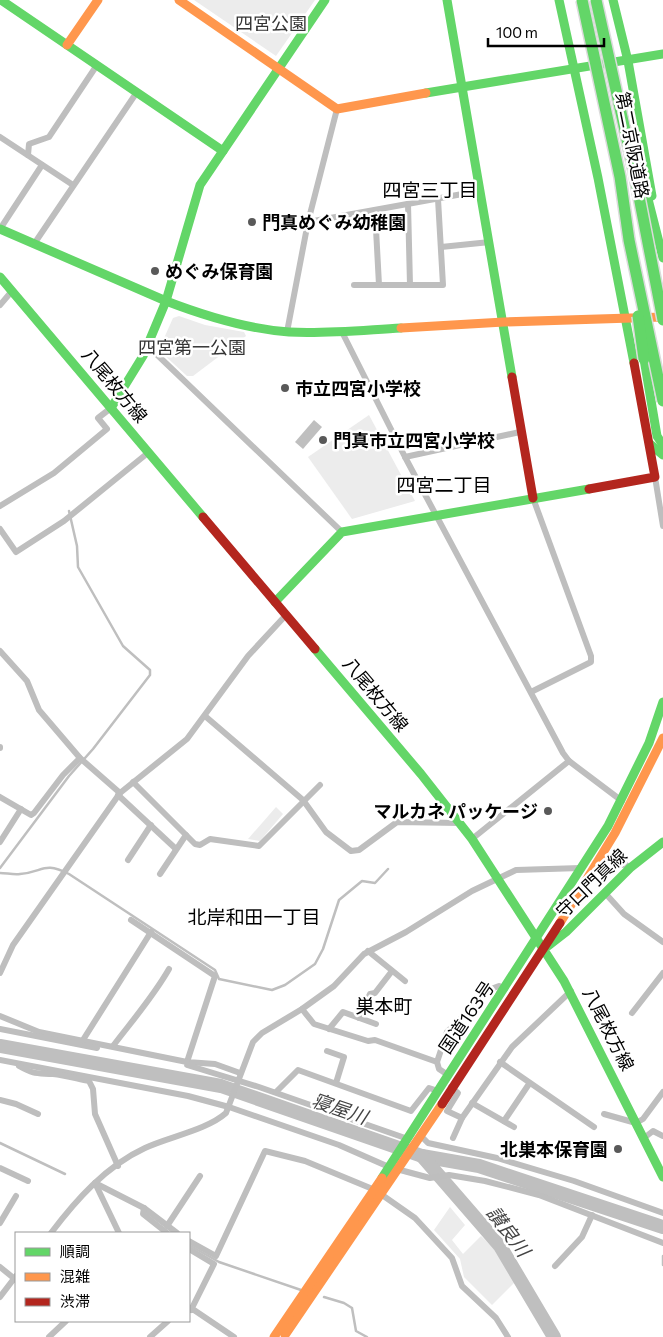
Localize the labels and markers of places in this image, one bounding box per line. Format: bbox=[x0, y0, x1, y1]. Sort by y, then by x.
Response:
place label: 門真めぐみ幼稚園 bbox=[262, 211, 407, 233]
marker: 門真めぐみ幼稚園 bbox=[246, 216, 258, 228]
place label: めぐみ保育園 bbox=[165, 260, 274, 282]
marker: めぐみ保育園 bbox=[149, 265, 161, 277]
place label: 市立四宮小学校 bbox=[295, 377, 421, 399]
marker: 市立四宮小学校 bbox=[279, 382, 291, 394]
place label: 門真市立四宮小学校 bbox=[333, 429, 495, 451]
marker: 門真市立四宮小学校 bbox=[317, 434, 329, 446]
place label: マルカネ パッケージ bbox=[373, 800, 538, 822]
marker: マルカネ パッケージ bbox=[542, 805, 554, 817]
place label: 北巣本保育園 bbox=[500, 1138, 608, 1160]
marker: 北巣本保育園 bbox=[612, 1143, 624, 1155]

